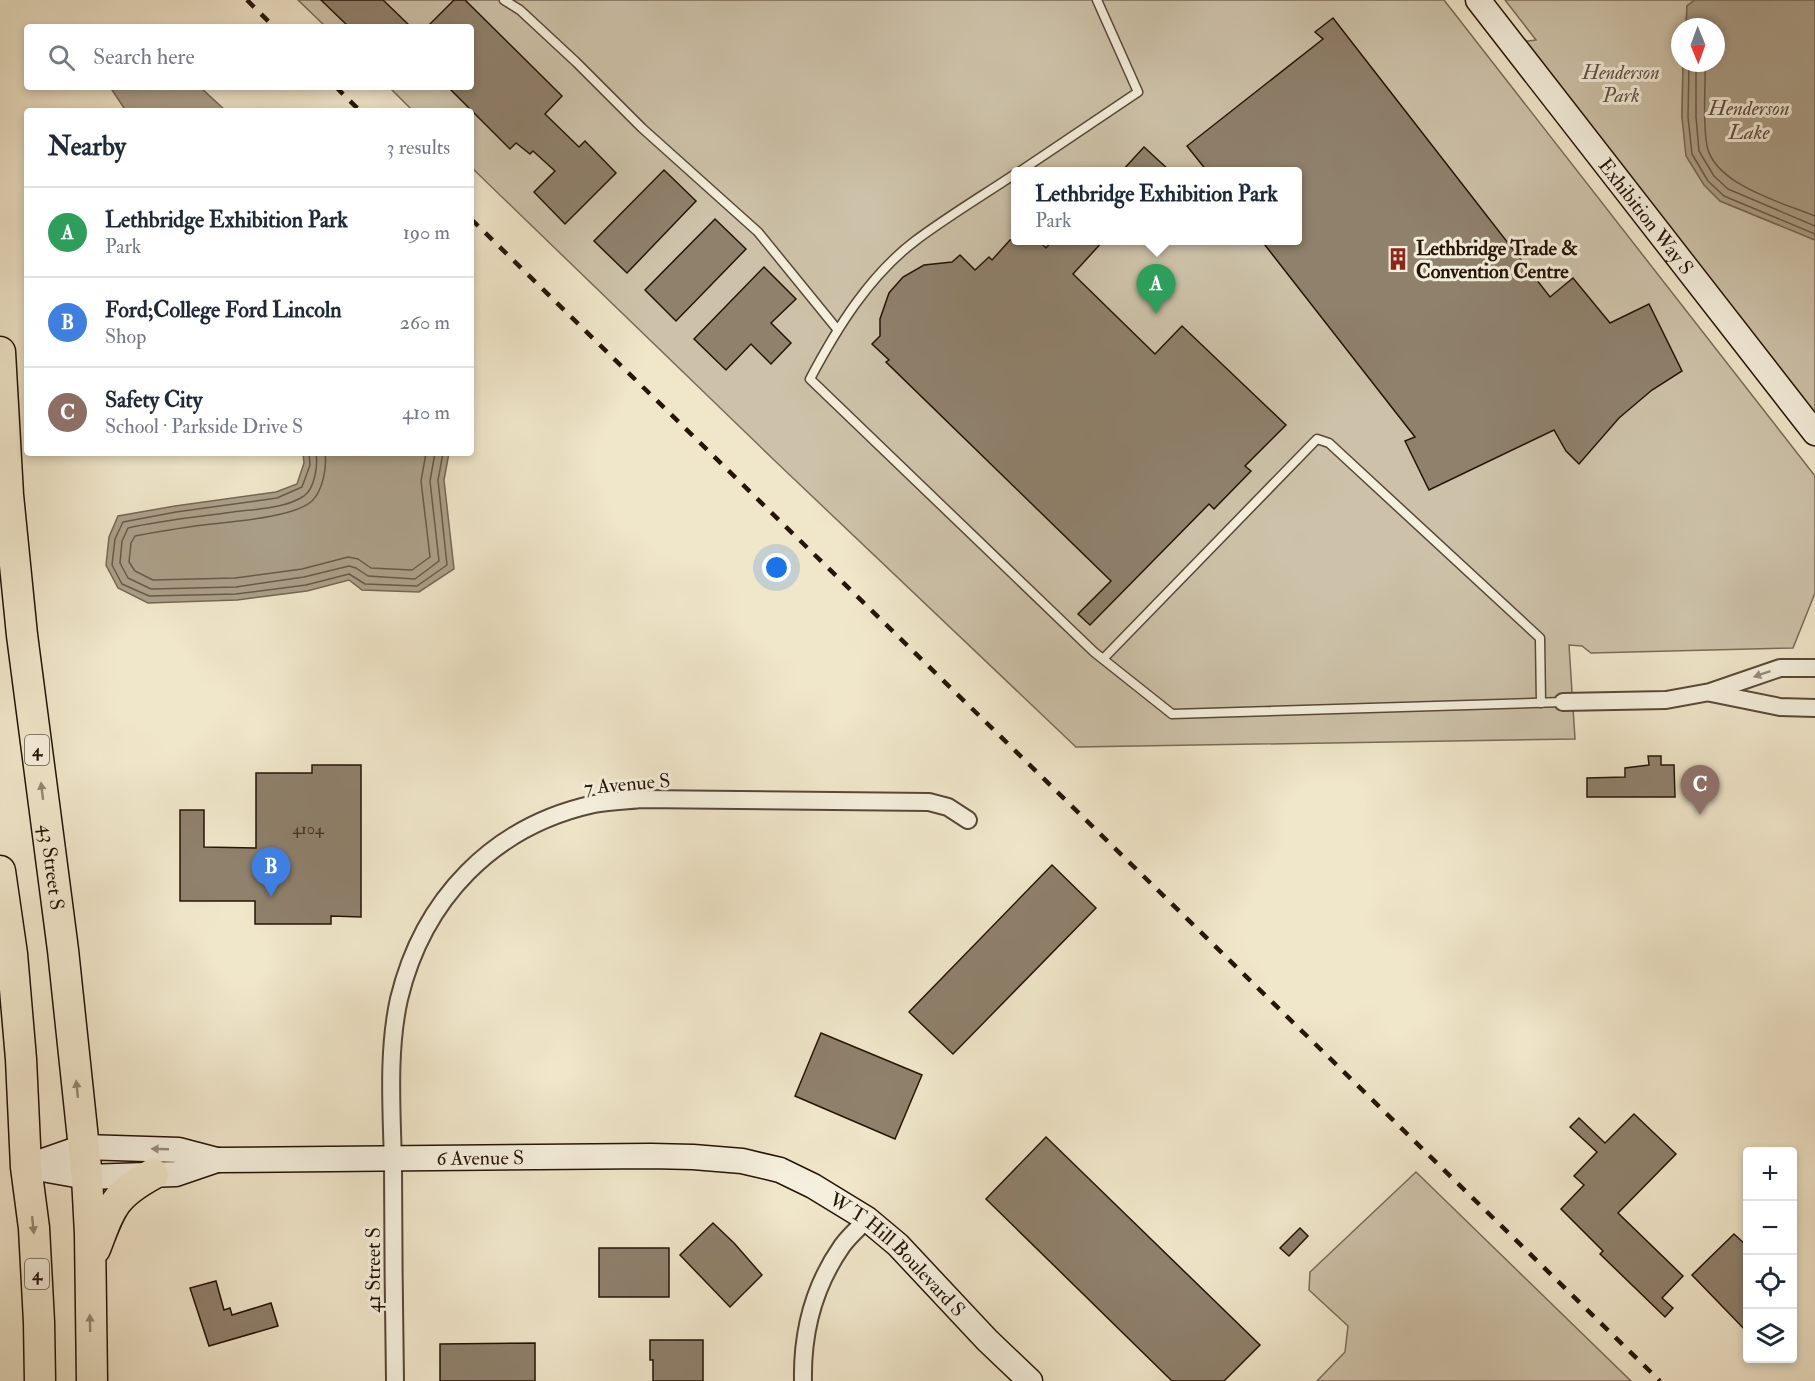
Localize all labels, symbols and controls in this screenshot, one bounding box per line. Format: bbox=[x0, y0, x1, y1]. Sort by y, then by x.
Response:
north arrow bbox=[1671, 18, 1725, 72]
search box bbox=[24, 24, 474, 90]
icon: search bbox=[45, 41, 78, 74]
text: Search here bbox=[93, 43, 195, 71]
park label: Henderson Park bbox=[1581, 60, 1660, 108]
water label: Henderson Lake bbox=[1707, 95, 1790, 146]
text: Nearby bbox=[48, 131, 126, 163]
text: 3 results bbox=[387, 135, 450, 160]
street label: Exhibition Way S bbox=[1593, 153, 1699, 279]
popup bbox=[1011, 167, 1302, 245]
text: Lethbridge Exhibition Park bbox=[1035, 180, 1278, 208]
text: Lethbridge Exhibition Park bbox=[105, 206, 348, 234]
text: Park bbox=[1035, 208, 1072, 233]
text: A bbox=[61, 220, 74, 245]
text: 190 m bbox=[403, 220, 450, 245]
text: Park bbox=[105, 234, 141, 259]
place label: Lethbridge Trade & Convention Centre bbox=[1416, 236, 1578, 284]
building icon: Lethbridge Trade & Convention Centre bbox=[1385, 246, 1411, 272]
pin: A bbox=[1136, 264, 1176, 314]
text: Ford;College Ford Lincoln bbox=[105, 296, 342, 324]
text: B bbox=[61, 310, 74, 335]
text: 260 m bbox=[400, 310, 450, 335]
text: Shop bbox=[105, 324, 146, 349]
text: Safety City bbox=[105, 386, 202, 414]
text: C bbox=[60, 400, 75, 425]
text: 410 m bbox=[402, 400, 450, 425]
text: School · Parkside Drive S bbox=[105, 414, 303, 439]
your location bbox=[762, 553, 791, 582]
one-way arrow bbox=[1753, 670, 1771, 680]
road number: 4 bbox=[25, 735, 49, 765]
pin: C bbox=[1680, 766, 1720, 815]
street label: 7 Avenue S bbox=[583, 768, 671, 800]
one-way arrow bbox=[37, 782, 47, 801]
house number: 4104 bbox=[292, 819, 325, 839]
street label: 43 Street S bbox=[34, 823, 70, 911]
pin: B bbox=[252, 848, 290, 897]
one-way arrow bbox=[72, 1079, 82, 1098]
one-way arrow bbox=[151, 1144, 170, 1154]
street label: 6 Avenue S bbox=[436, 1145, 524, 1170]
map controls bbox=[1743, 1147, 1797, 1363]
button: + bbox=[1743, 1147, 1797, 1201]
street label: W T Hill Boulevard S bbox=[824, 1186, 971, 1322]
button: − bbox=[1743, 1201, 1797, 1255]
one-way arrow bbox=[28, 1215, 38, 1234]
street label: 41 Street S bbox=[361, 1227, 386, 1313]
button: locate bbox=[1743, 1255, 1797, 1309]
road number: 4 bbox=[25, 1259, 49, 1289]
button: layers bbox=[1743, 1309, 1797, 1363]
one-way arrow bbox=[86, 1313, 95, 1332]

